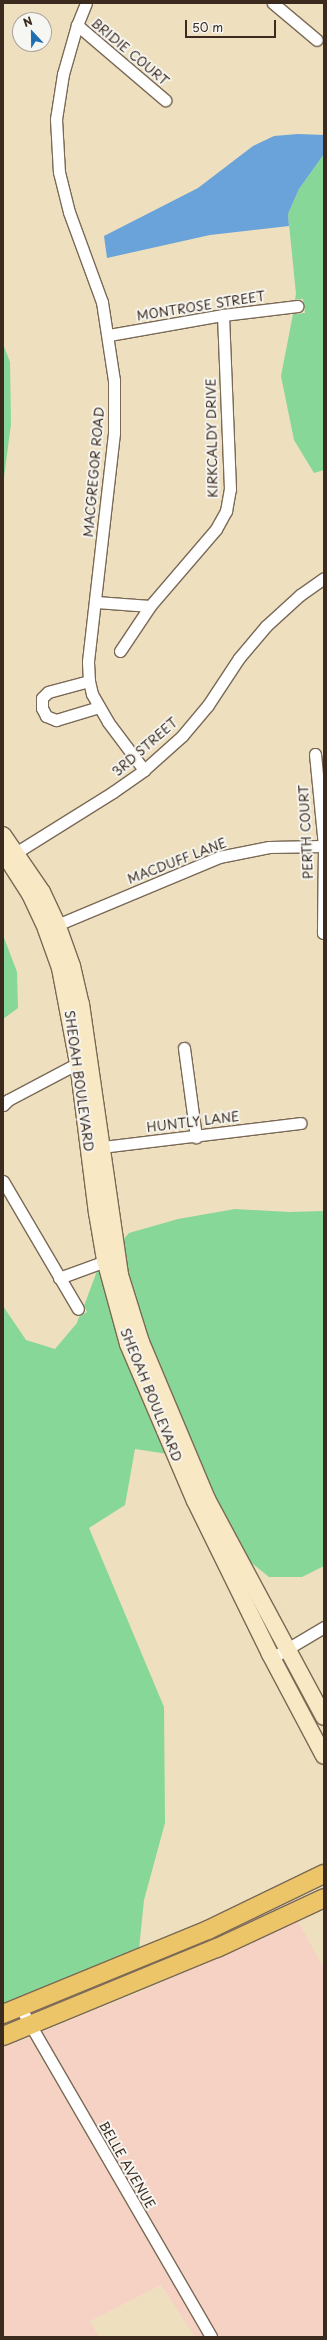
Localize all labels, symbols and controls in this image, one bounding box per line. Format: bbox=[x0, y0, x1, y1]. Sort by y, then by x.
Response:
north arrow bbox=[12, 12, 52, 52]
text: N bbox=[20, 12, 35, 31]
scale bar bbox=[187, 12, 278, 38]
street label: BRIDIE COURT bbox=[88, 15, 172, 89]
text: 50 m bbox=[192, 18, 223, 36]
street label: MONTROSE STREET bbox=[135, 288, 267, 324]
street label: KIRKCALDY DRIVE bbox=[203, 378, 221, 498]
street label: MACGREGOR ROAD bbox=[80, 406, 108, 538]
street label: 3RD STREET bbox=[108, 714, 182, 780]
street label: PERTH COURT bbox=[296, 784, 316, 880]
street label: MACDUFF LANE bbox=[125, 835, 229, 887]
street label: SHEOAH BOULEVARD bbox=[61, 1010, 97, 1152]
street label: HUNTLY LANE bbox=[145, 1109, 241, 1135]
street label: SHEOAH BOULEVARD bbox=[117, 1326, 185, 1464]
street label: BELLE AVENUE bbox=[95, 2118, 159, 2212]

